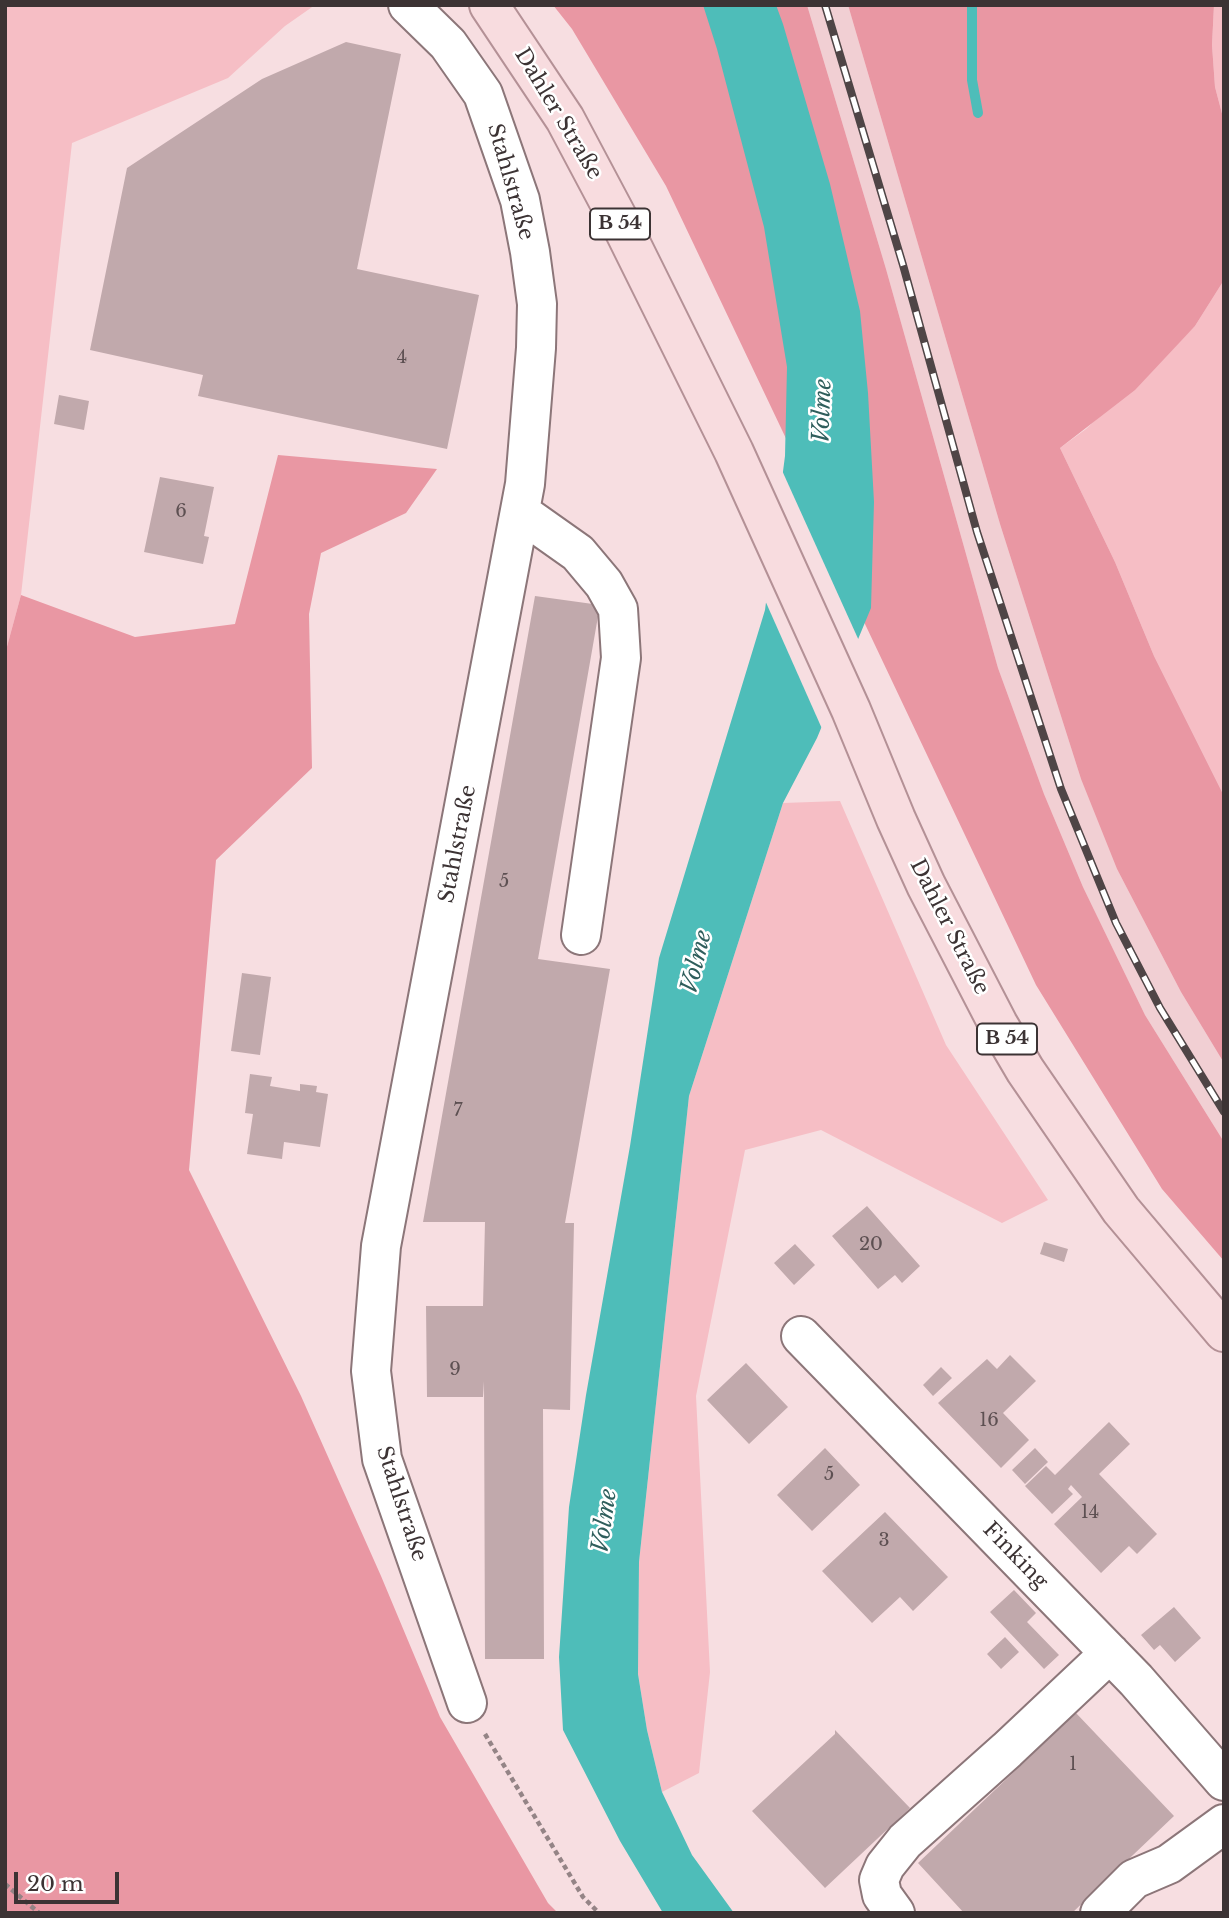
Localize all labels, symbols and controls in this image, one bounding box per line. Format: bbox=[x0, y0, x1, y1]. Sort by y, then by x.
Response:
street label: Dahler Straße bbox=[509, 44, 607, 184]
street label: Stahlstraße bbox=[481, 121, 539, 243]
road number: B 54 bbox=[590, 208, 650, 240]
house number: 4 bbox=[397, 347, 407, 369]
water label: Volme bbox=[808, 378, 838, 444]
house number: 6 bbox=[175, 501, 187, 523]
street label: Stahlstraße bbox=[434, 783, 482, 905]
street label: Dahler Straße bbox=[904, 855, 994, 999]
house number: 5 bbox=[499, 871, 509, 893]
water label: Volme bbox=[676, 928, 718, 996]
road number: B 54 bbox=[977, 1023, 1037, 1054]
house number: 7 bbox=[453, 1100, 463, 1122]
house number: 20 bbox=[859, 1234, 883, 1256]
house number: 9 bbox=[449, 1359, 461, 1381]
house number: 16 bbox=[979, 1410, 999, 1432]
street label: Stahlstraße bbox=[371, 1443, 431, 1565]
house number: 5 bbox=[824, 1464, 834, 1486]
water label: Volme bbox=[587, 1487, 623, 1555]
house number: 14 bbox=[1081, 1502, 1099, 1524]
street label: Finking bbox=[977, 1517, 1053, 1595]
house number: 3 bbox=[878, 1530, 890, 1552]
house number: 1 bbox=[1069, 1754, 1077, 1776]
scale bar bbox=[18, 1858, 122, 1902]
text: 20 m bbox=[27, 1871, 84, 1897]

